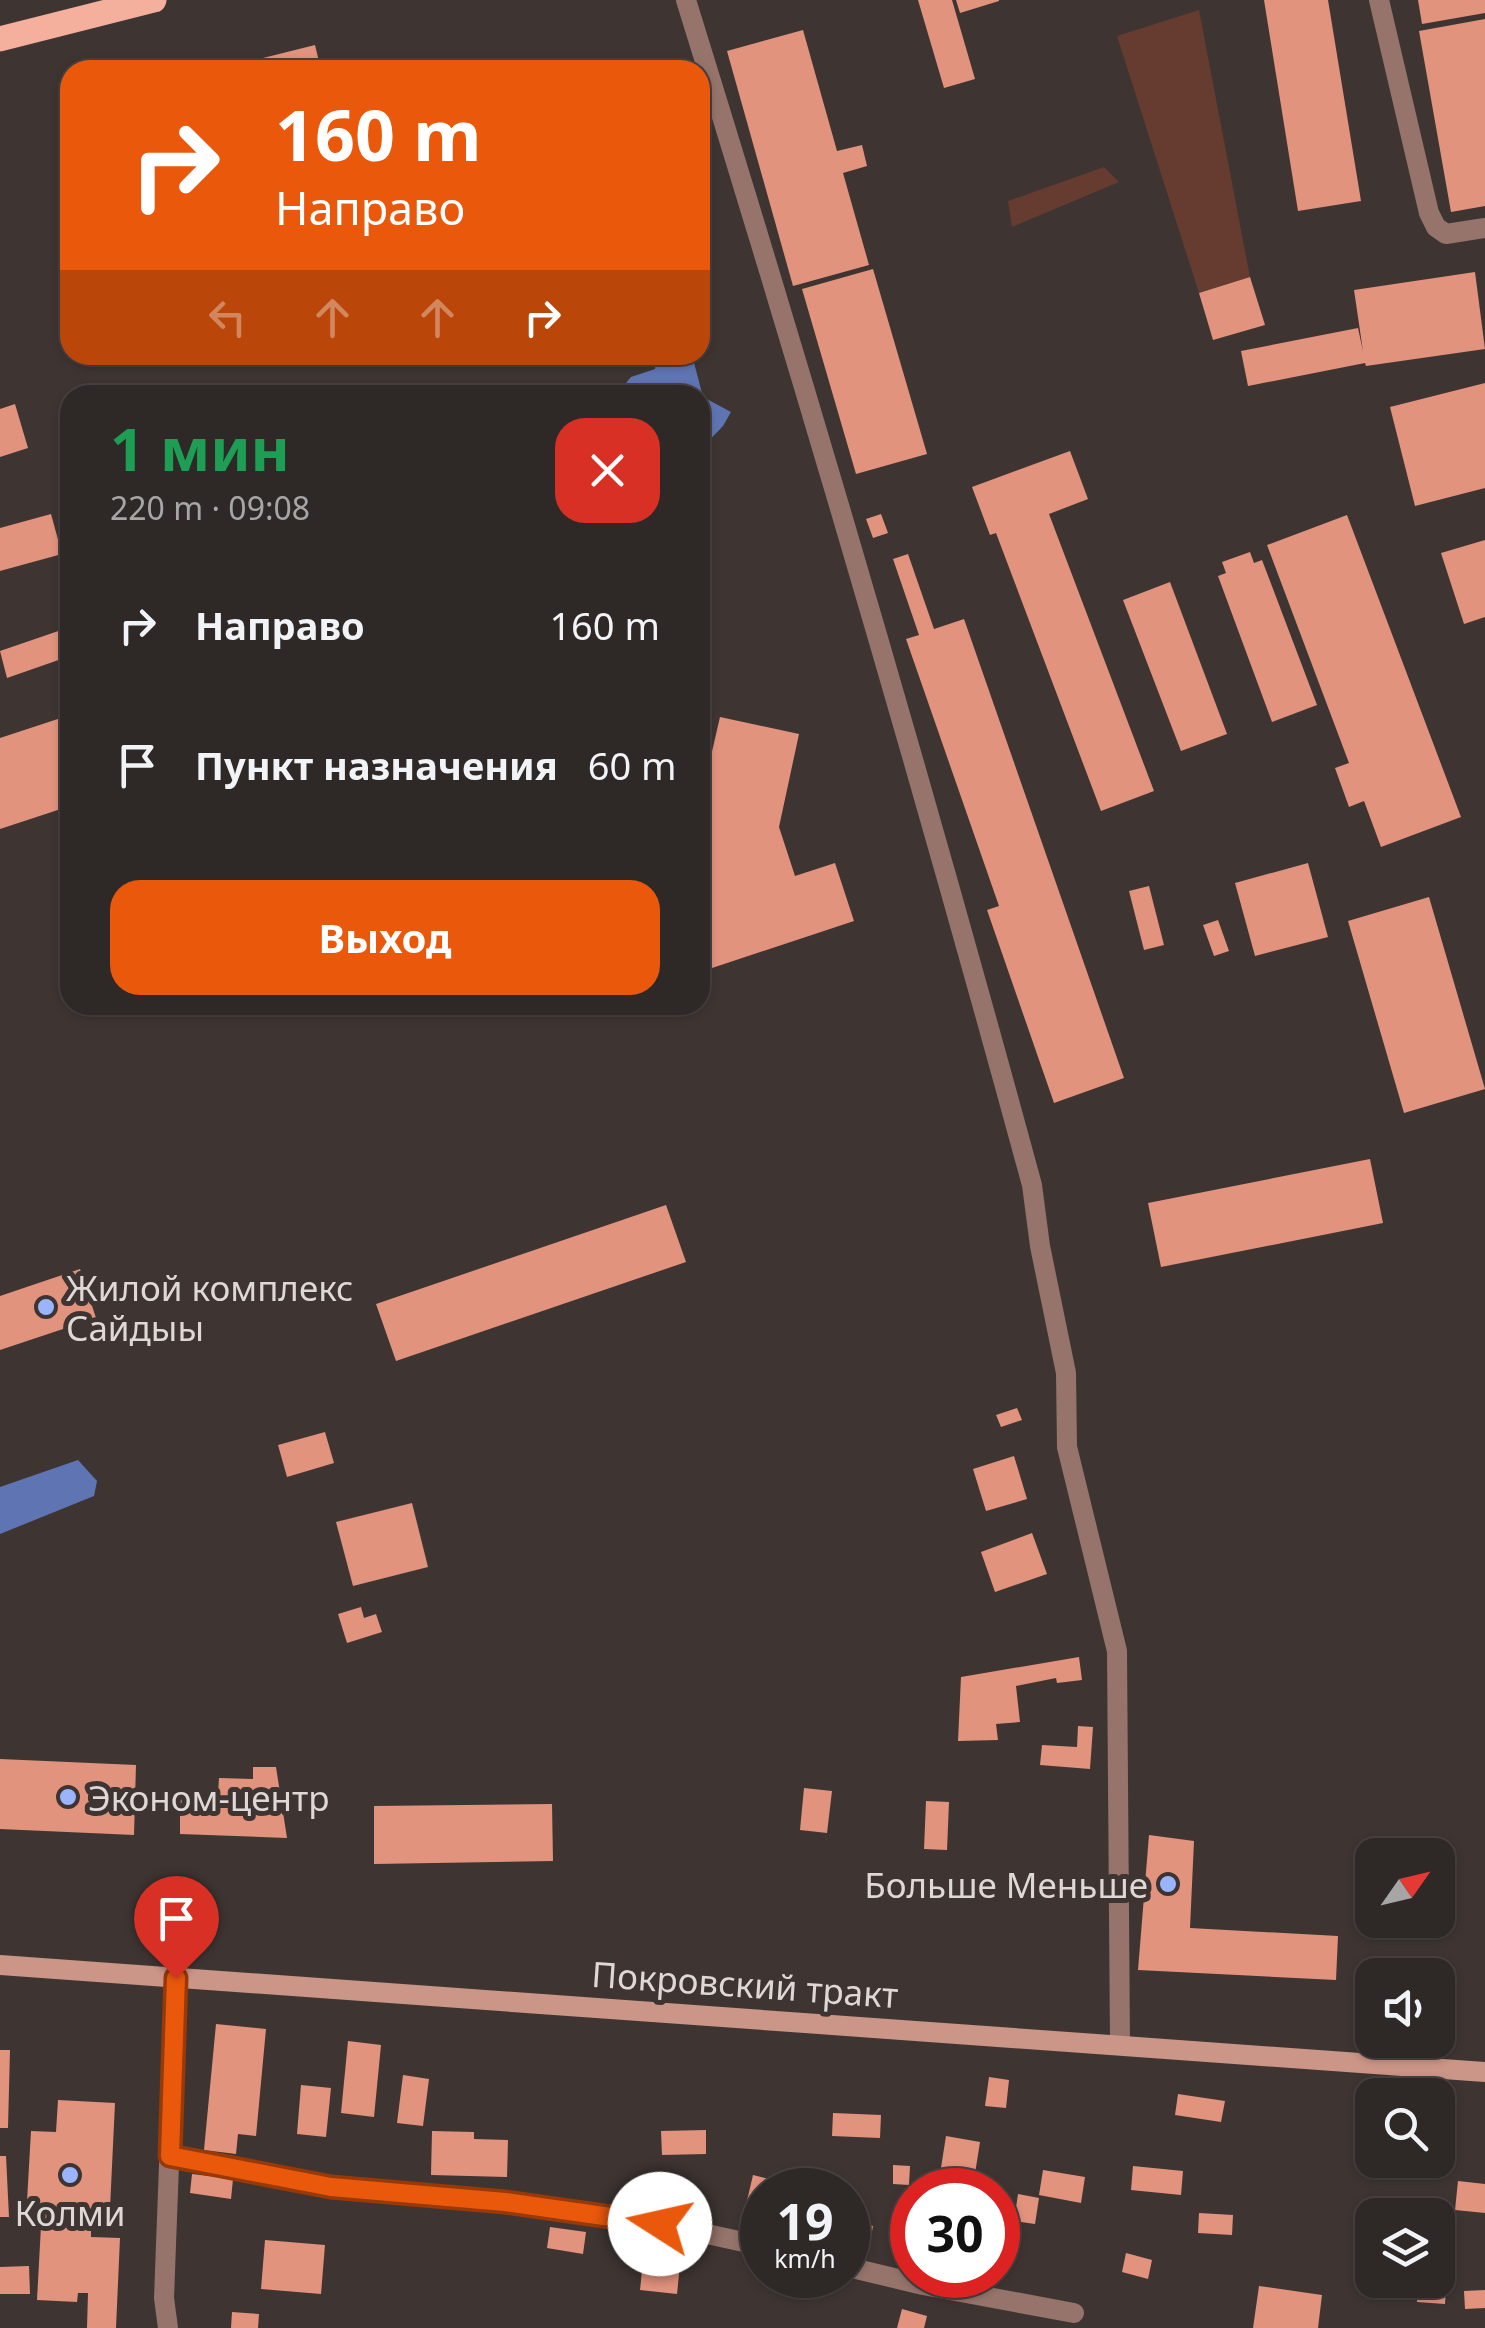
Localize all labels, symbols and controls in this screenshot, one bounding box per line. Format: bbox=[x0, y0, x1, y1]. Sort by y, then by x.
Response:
text: 160 m bbox=[275, 86, 482, 182]
icon: right bbox=[110, 100, 240, 230]
text: Направо bbox=[275, 177, 465, 238]
icon: left bbox=[200, 290, 255, 345]
icon: ahead bbox=[305, 290, 360, 345]
icon: ahead bbox=[410, 290, 465, 345]
icon: right bbox=[515, 290, 570, 345]
text: 1 мин bbox=[110, 407, 290, 489]
button: close bbox=[555, 418, 660, 523]
text: 220 m · 09:08 bbox=[110, 486, 310, 529]
icon: right bbox=[110, 598, 165, 653]
text: Направо bbox=[195, 599, 365, 651]
text: 160 m bbox=[549, 599, 660, 651]
icon: arrive bbox=[110, 738, 165, 793]
text: Пункт назначения bbox=[195, 739, 558, 791]
text: 60 m bbox=[588, 739, 677, 791]
button: Выход bbox=[110, 880, 660, 995]
place label: Жилой комплекс Сайдыы bbox=[66, 1264, 353, 1351]
marker: Жилой комплекс Сайдыы bbox=[35, 1296, 57, 1318]
place label: Эконом-центр bbox=[88, 1774, 330, 1821]
marker: Эконом-центр bbox=[57, 1786, 79, 1808]
north arrow bbox=[1355, 1838, 1455, 1938]
map controls bbox=[1355, 1838, 1455, 2298]
place label: Больше Меньше bbox=[864, 1861, 1148, 1908]
marker: Больше Меньше bbox=[1157, 1873, 1179, 1895]
pin bbox=[134, 1876, 219, 1979]
icon: arrive bbox=[149, 1891, 204, 1946]
street label: Покровский тракт bbox=[590, 1950, 900, 2018]
button: sound bbox=[1355, 1958, 1455, 2058]
button: search bbox=[1355, 2078, 1455, 2178]
marker: Колми bbox=[59, 2164, 81, 2186]
speed limit sign: 30 bbox=[890, 2168, 1020, 2298]
position arrow bbox=[608, 2172, 712, 2276]
text: 19 bbox=[776, 2187, 834, 2255]
place label: Колми bbox=[14, 2189, 126, 2236]
button: layers bbox=[1355, 2198, 1455, 2298]
text: km/h bbox=[774, 2241, 836, 2275]

